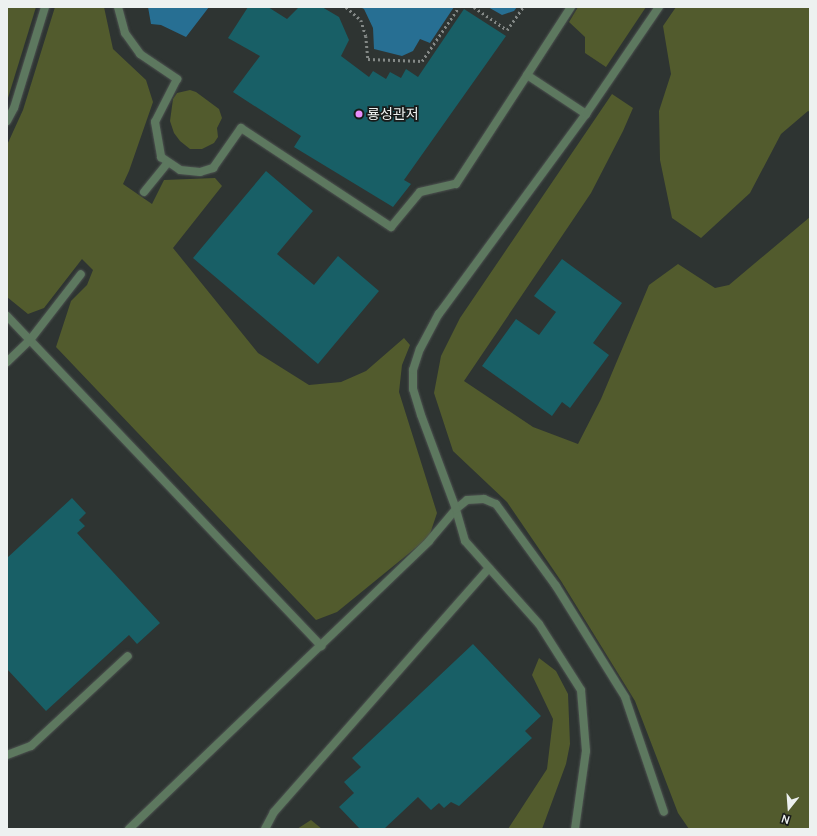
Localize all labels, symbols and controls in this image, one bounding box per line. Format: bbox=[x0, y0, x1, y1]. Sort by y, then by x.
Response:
place label: 룡성관저 bbox=[367, 106, 419, 122]
marker: 룡성관저 bbox=[354, 109, 364, 119]
north arrow bbox=[769, 788, 809, 828]
text: N bbox=[779, 812, 791, 828]

